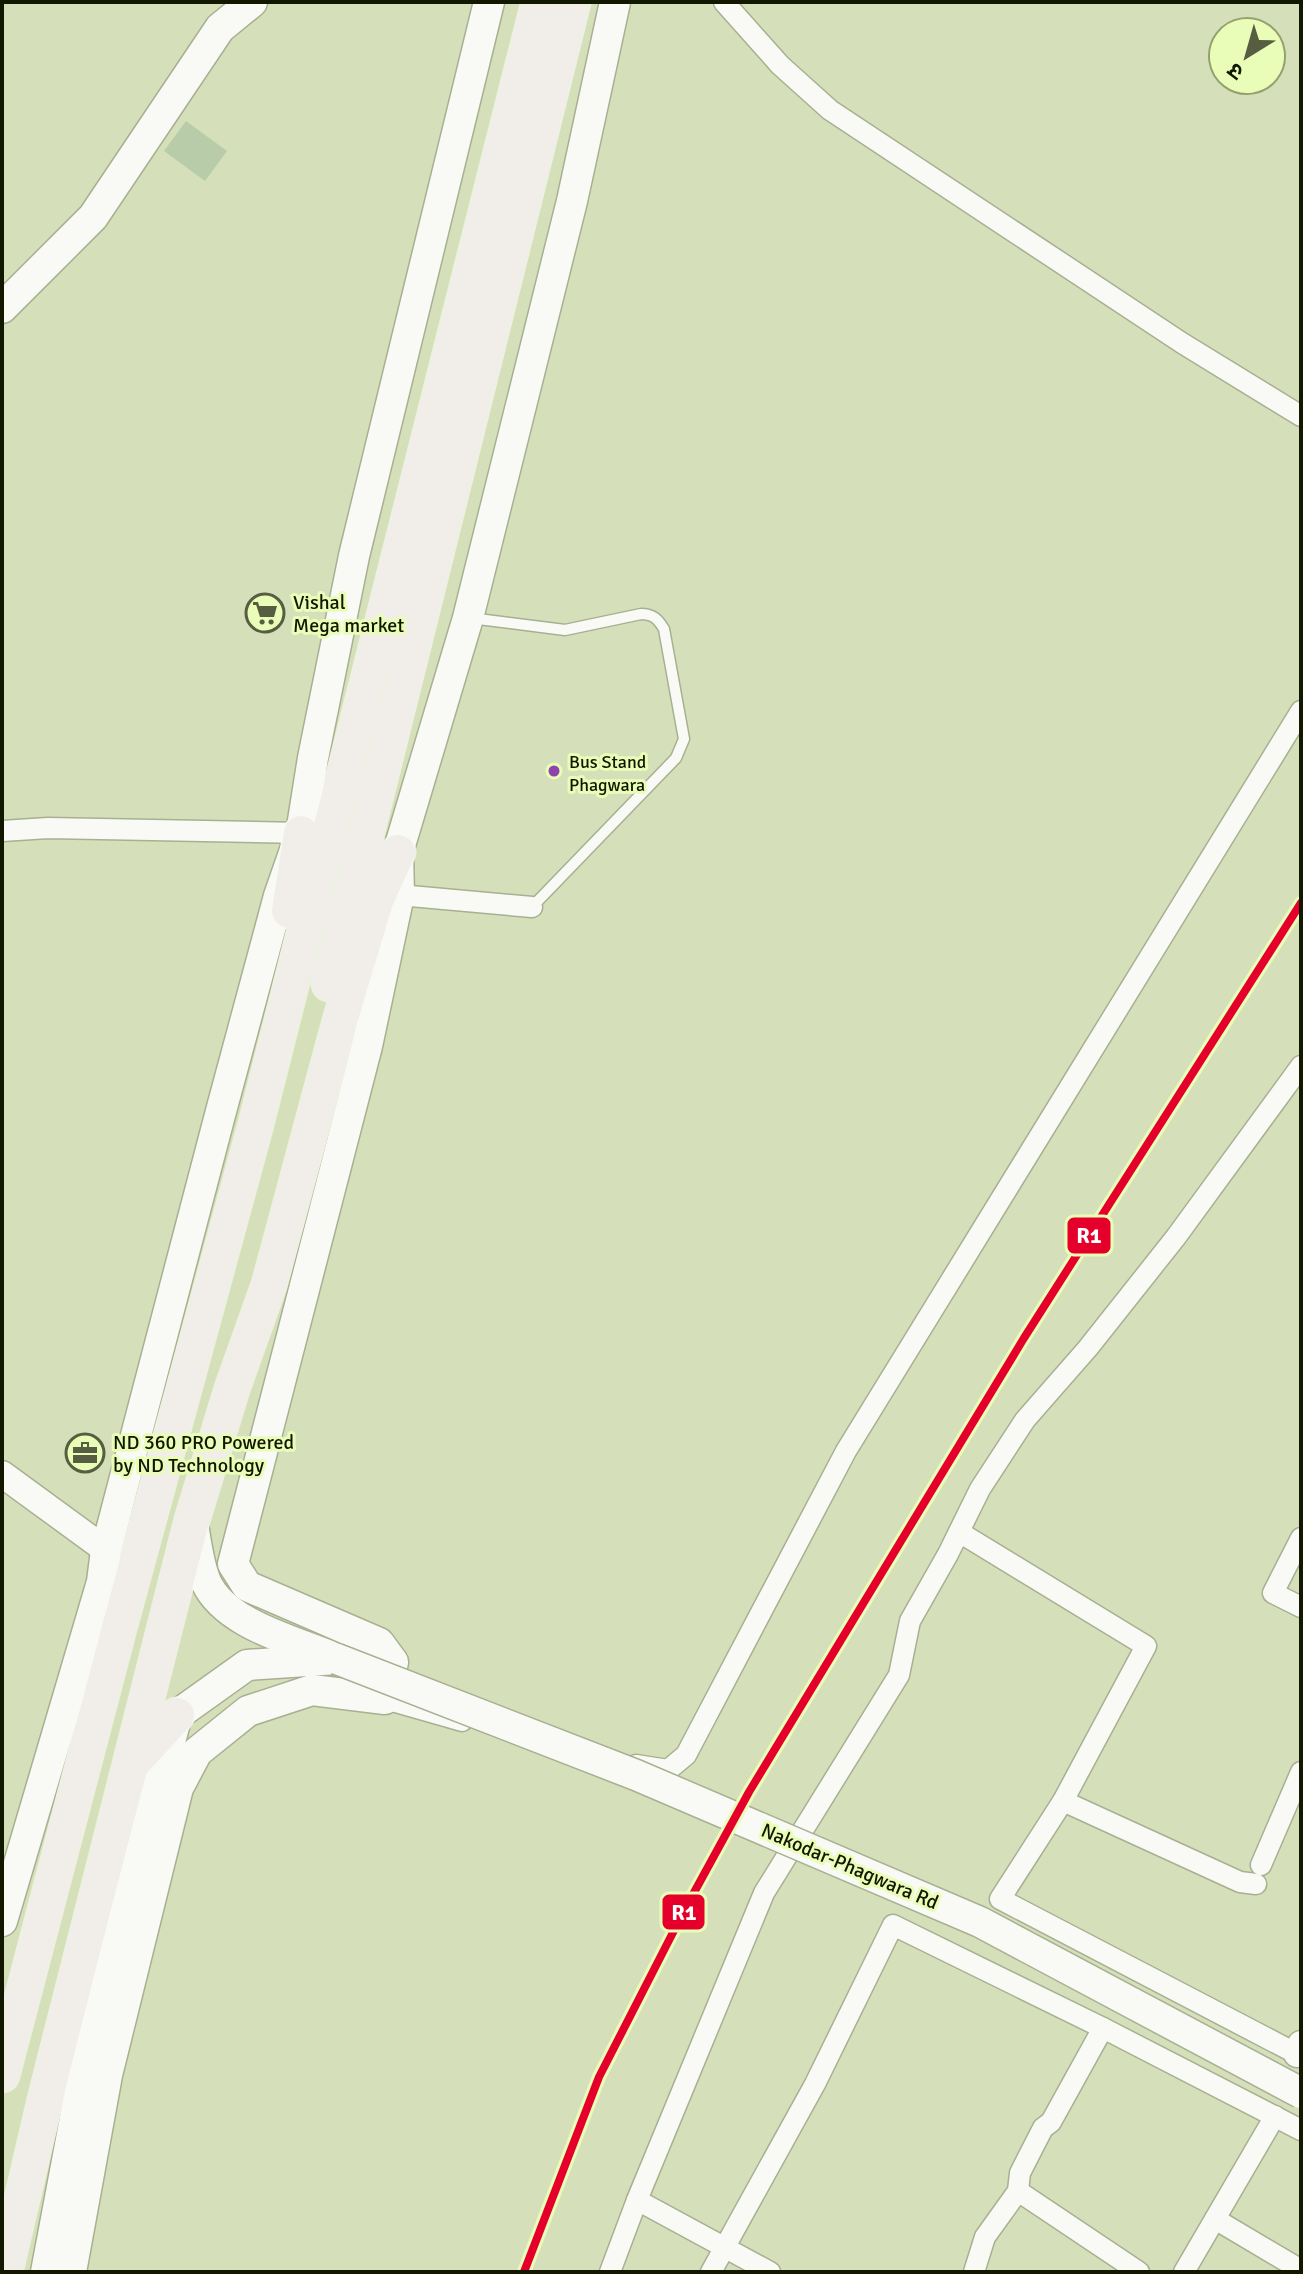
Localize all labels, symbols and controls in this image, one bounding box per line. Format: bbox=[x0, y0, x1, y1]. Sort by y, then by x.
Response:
north arrow bbox=[1207, 16, 1287, 96]
text: उ bbox=[1221, 56, 1249, 86]
place label: Vishal Mega market bbox=[293, 590, 404, 638]
supermarket icon: Vishal Mega market bbox=[244, 592, 286, 634]
place label: Bus Stand Phagwara bbox=[569, 751, 646, 796]
marker: Bus Stand Phagwara bbox=[546, 763, 562, 779]
line badge: R1 bbox=[1066, 1216, 1112, 1255]
text: R1 bbox=[1076, 1222, 1102, 1249]
place label: ND 360 PRO Powered by ND Technology bbox=[113, 1430, 294, 1478]
office icon: ND 360 PRO Powered by ND Technology bbox=[64, 1432, 106, 1474]
street label: Nakodar-Phagwara Rd bbox=[757, 1818, 942, 1915]
line badge: R1 bbox=[661, 1893, 706, 1931]
text: R1 bbox=[671, 1899, 697, 1926]

